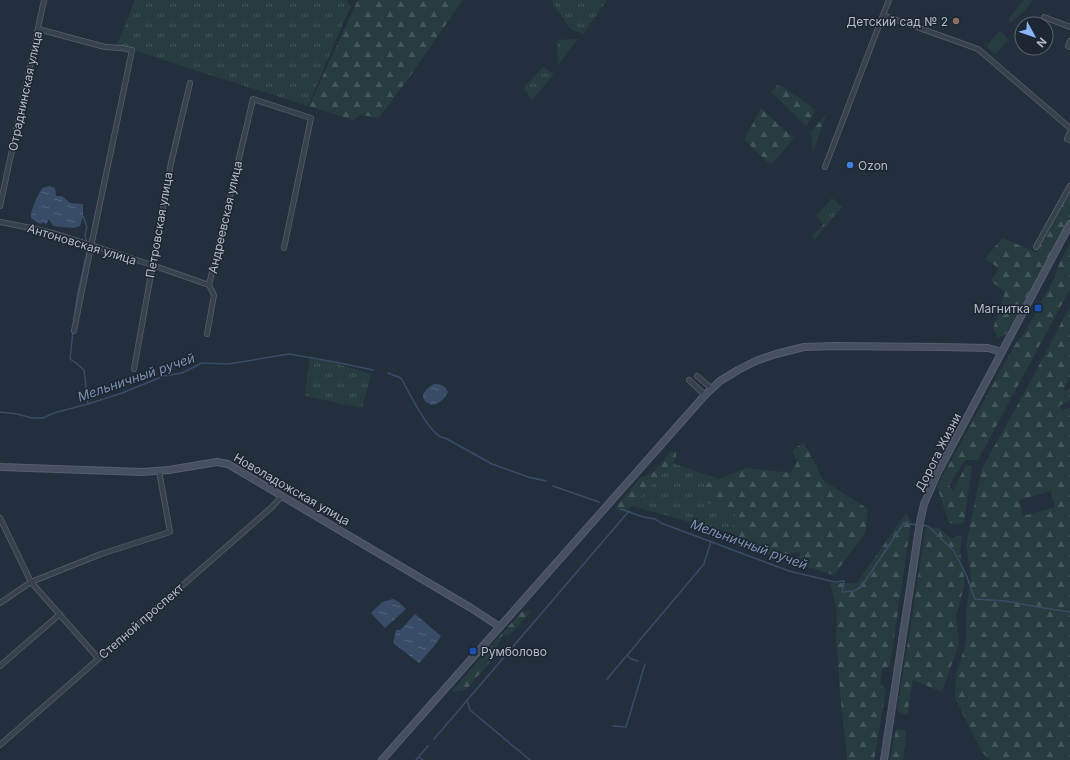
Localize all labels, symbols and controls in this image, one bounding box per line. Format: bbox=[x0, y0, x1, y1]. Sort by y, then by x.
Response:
place label: Детский сад № 2 bbox=[846, 14, 948, 29]
marker: Детский сад № 2 bbox=[951, 16, 961, 26]
north arrow bbox=[1014, 16, 1054, 56]
street label: Отраднинская улица bbox=[5, 30, 45, 152]
text: N bbox=[1034, 35, 1050, 50]
place label: Ozon bbox=[858, 158, 888, 173]
street label: Андреевская улица bbox=[205, 159, 245, 275]
marker: Ozon bbox=[845, 160, 855, 170]
street label: Петровская улица bbox=[142, 171, 176, 279]
street label: Антоновская улица bbox=[26, 220, 138, 268]
place label: Магнитка bbox=[974, 301, 1030, 316]
marker: Магнитка bbox=[1033, 303, 1043, 313]
water label: Мельничный ручей bbox=[75, 349, 197, 405]
street label: Дорога Жизни bbox=[912, 410, 964, 494]
street label: Новоладожская улица bbox=[231, 450, 353, 528]
water label: Мельничный ручей bbox=[688, 515, 810, 573]
street label: Степной проспект bbox=[95, 580, 187, 662]
place label: Румболово bbox=[481, 644, 547, 659]
marker: Румболово bbox=[468, 646, 478, 656]

